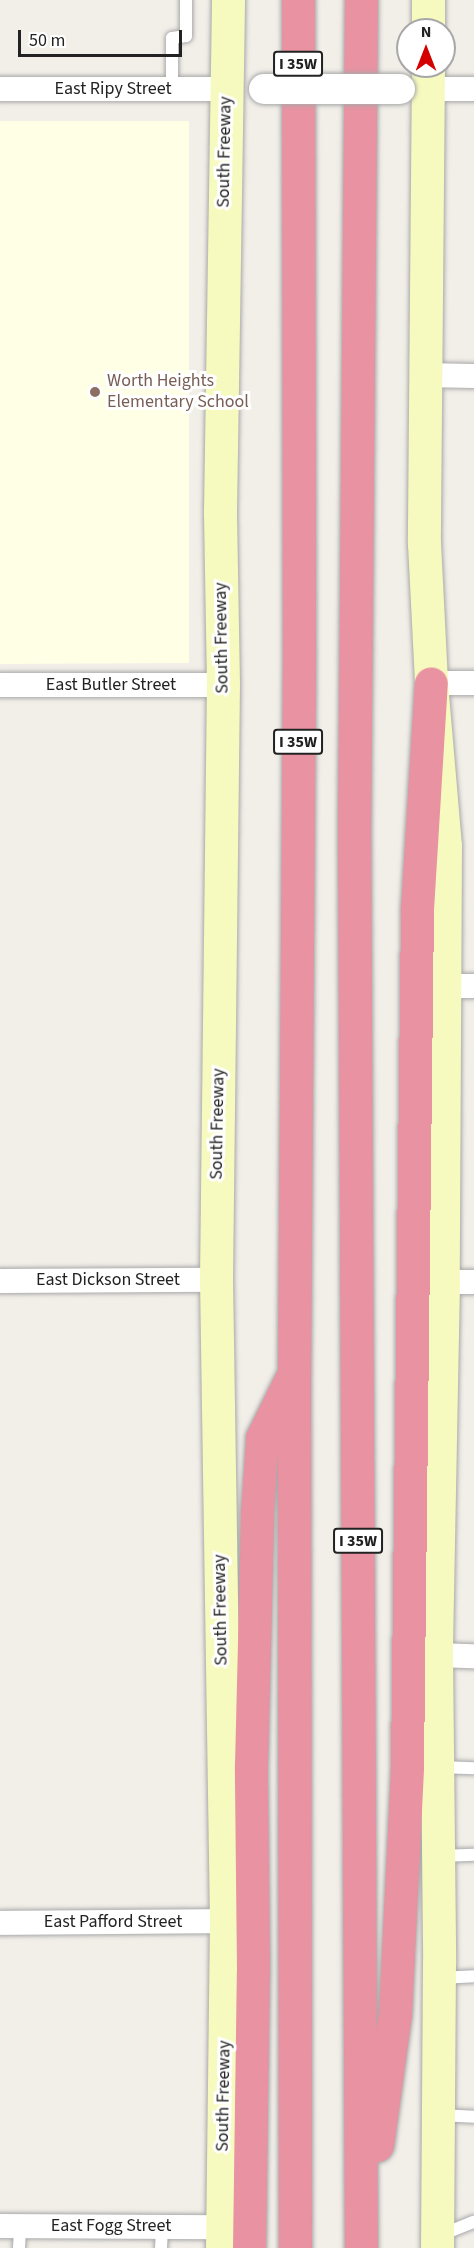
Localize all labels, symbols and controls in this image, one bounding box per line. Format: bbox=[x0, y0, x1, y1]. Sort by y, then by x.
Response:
scale bar bbox=[21, 18, 184, 56]
north arrow bbox=[396, 18, 456, 78]
text: N bbox=[421, 21, 431, 43]
text: 50 m bbox=[29, 28, 65, 53]
road number: I 35W bbox=[272, 51, 324, 77]
street label: East Ripy Street bbox=[54, 78, 172, 100]
street label: South Freeway bbox=[213, 96, 237, 208]
place label: Worth Heights Elementary School bbox=[107, 371, 249, 413]
marker: Worth Heights Elementary School bbox=[88, 385, 102, 399]
street label: South Freeway bbox=[210, 582, 234, 694]
street label: East Butler Street bbox=[46, 674, 176, 696]
road number: I 35W bbox=[272, 729, 324, 755]
street label: South Freeway bbox=[206, 1068, 230, 1180]
street label: East Dickson Street bbox=[36, 1269, 180, 1291]
road number: I 35W bbox=[332, 1528, 384, 1554]
street label: South Freeway bbox=[209, 1554, 233, 1666]
street label: East Pafford Street bbox=[44, 1911, 182, 1933]
street label: South Freeway bbox=[212, 2040, 236, 2152]
street label: East Fogg Street bbox=[51, 2215, 171, 2237]

